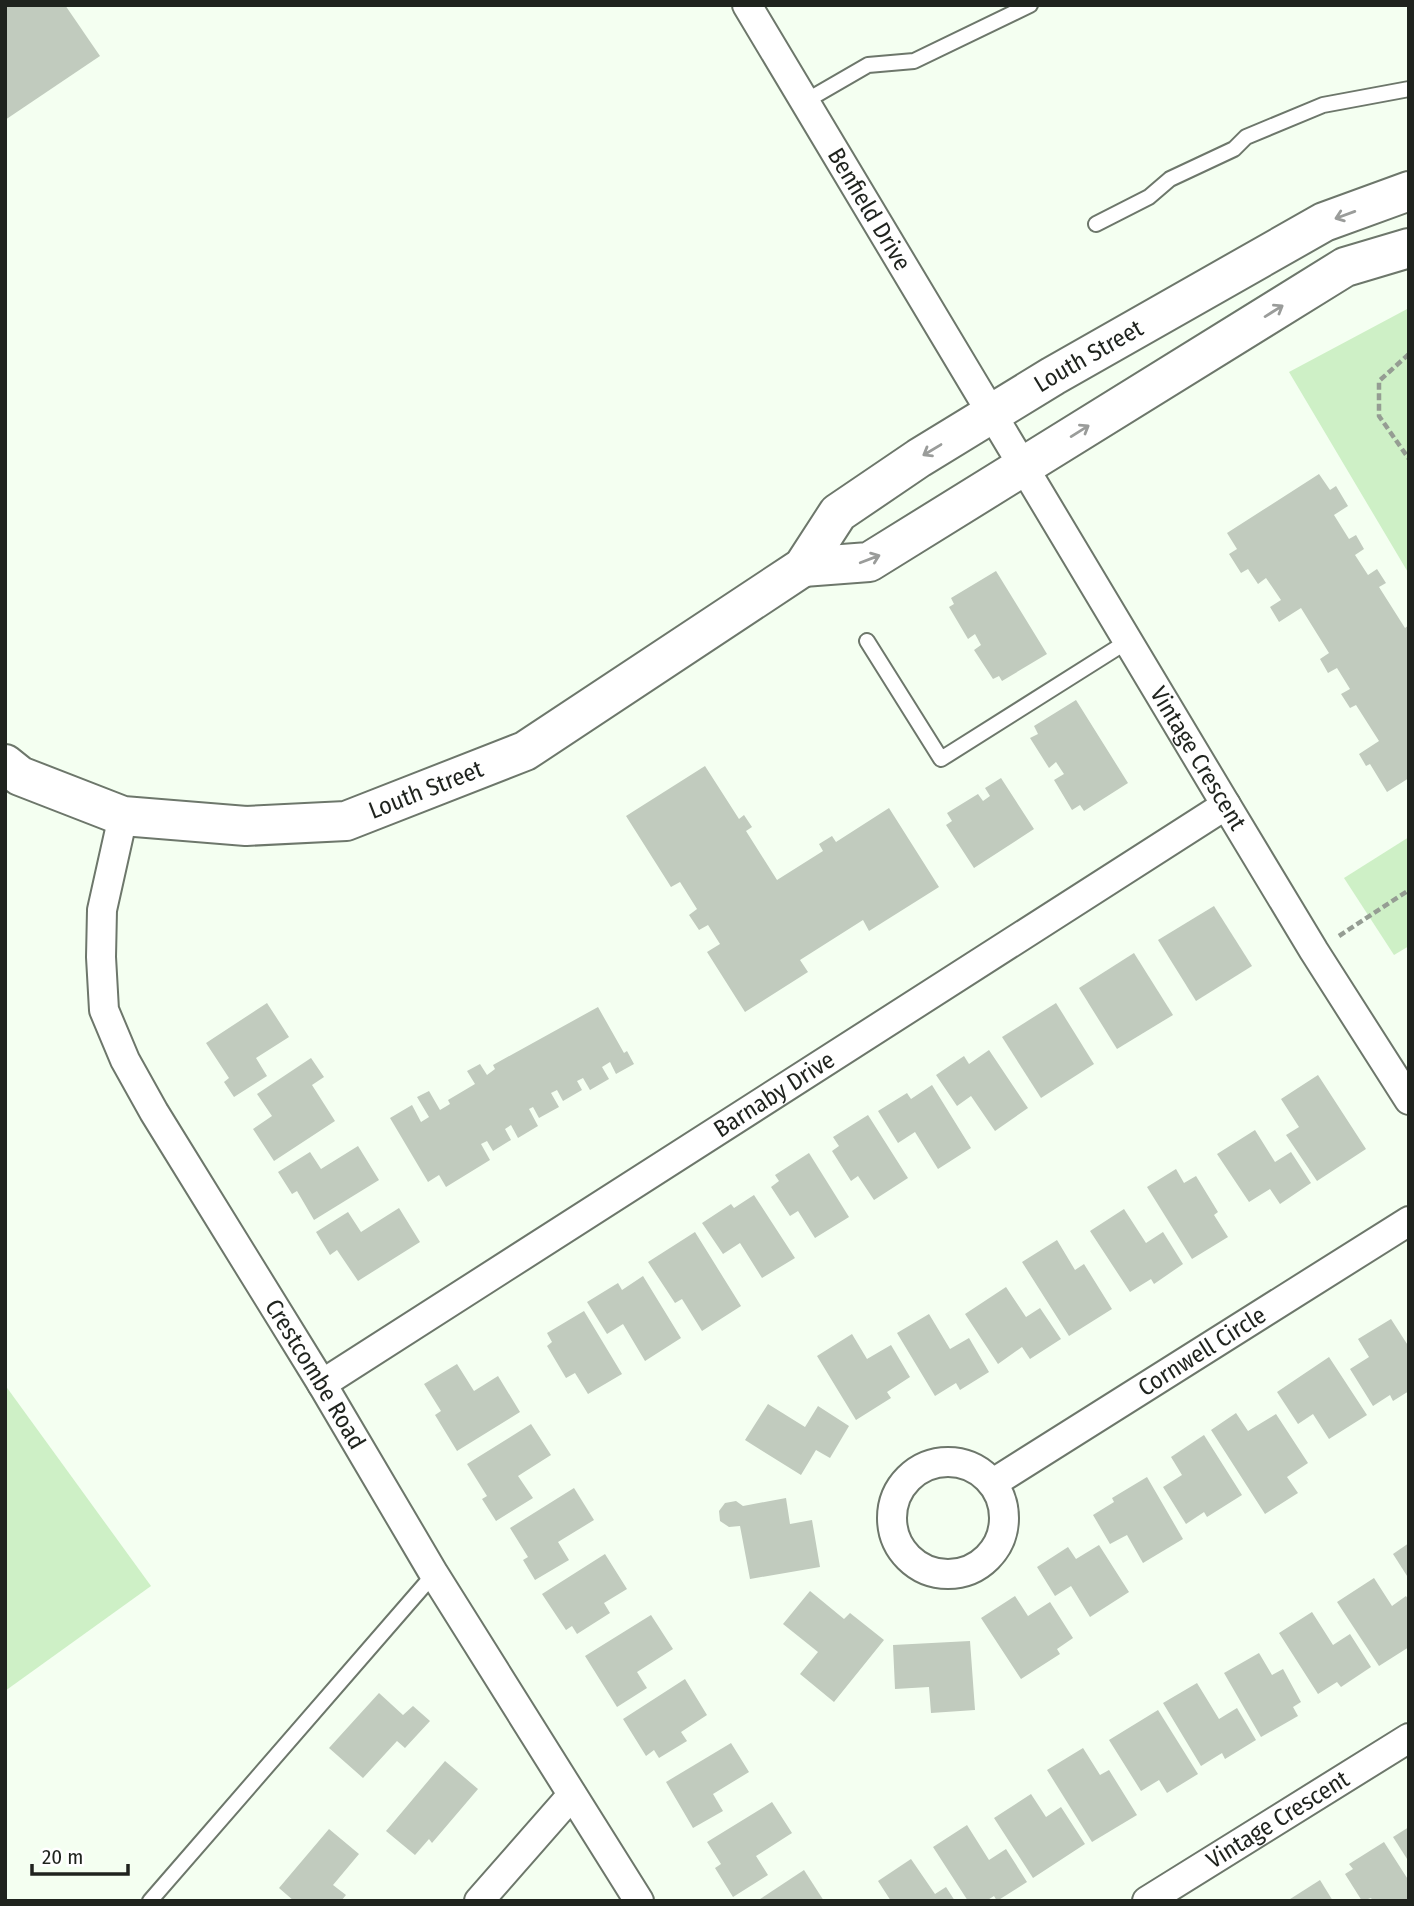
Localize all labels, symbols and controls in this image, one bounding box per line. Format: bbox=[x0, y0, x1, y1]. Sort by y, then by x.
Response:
street label: Benfield Drive bbox=[822, 143, 917, 275]
one-way arrow bbox=[1334, 209, 1356, 222]
one-way arrow bbox=[1263, 304, 1283, 318]
street label: Louth Street bbox=[1029, 314, 1148, 398]
one-way arrow bbox=[1070, 424, 1090, 438]
one-way arrow bbox=[923, 444, 943, 458]
one-way arrow bbox=[859, 551, 880, 564]
street label: Vintage Crescent bbox=[1144, 681, 1252, 835]
street label: Louth Street bbox=[365, 755, 487, 825]
street label: Barnaby Drive bbox=[709, 1045, 840, 1143]
street label: Crestcombe Road bbox=[259, 1294, 371, 1454]
street label: Cornwell Circle bbox=[1133, 1301, 1271, 1402]
street label: Vintage Crescent bbox=[1201, 1765, 1354, 1874]
scale bar bbox=[32, 1832, 128, 1876]
text: 20 m bbox=[42, 1844, 83, 1870]

